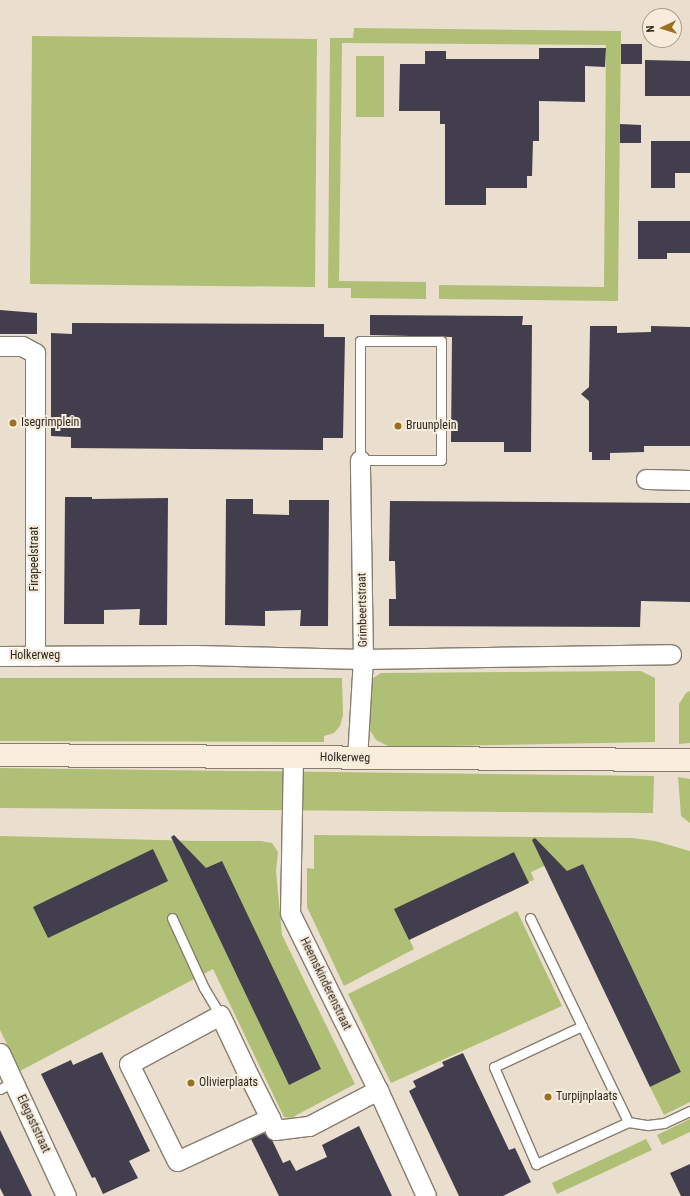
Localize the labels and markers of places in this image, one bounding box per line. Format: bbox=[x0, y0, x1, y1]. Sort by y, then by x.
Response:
place label: Isegrimplein bbox=[21, 416, 79, 430]
marker: Isegrimplein bbox=[8, 418, 18, 428]
place label: Bruunplein bbox=[406, 419, 456, 433]
marker: Bruunplein bbox=[393, 421, 403, 431]
place label: Olivierplaats bbox=[199, 1076, 258, 1090]
marker: Olivierplaats bbox=[186, 1078, 196, 1088]
place label: Turpijnplaats bbox=[556, 1090, 618, 1104]
marker: Turpijnplaats bbox=[543, 1092, 553, 1102]

